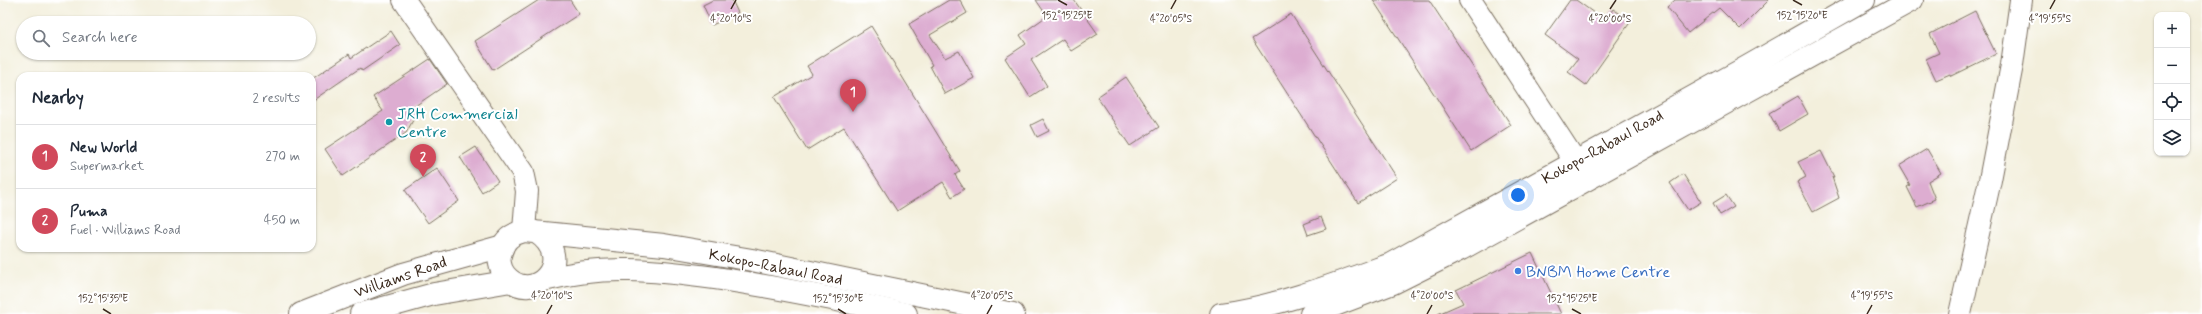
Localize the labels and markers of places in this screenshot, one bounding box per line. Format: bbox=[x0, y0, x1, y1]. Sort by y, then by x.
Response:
pin: 1 bbox=[840, 79, 866, 112]
place label: JRH Commercial Centre bbox=[397, 104, 518, 143]
marker: JRH Commercial Centre bbox=[384, 117, 394, 127]
pin: 2 bbox=[410, 144, 436, 177]
place label: BNBM Home Centre bbox=[1526, 262, 1670, 283]
marker: BNBM Home Centre bbox=[1513, 266, 1523, 276]

